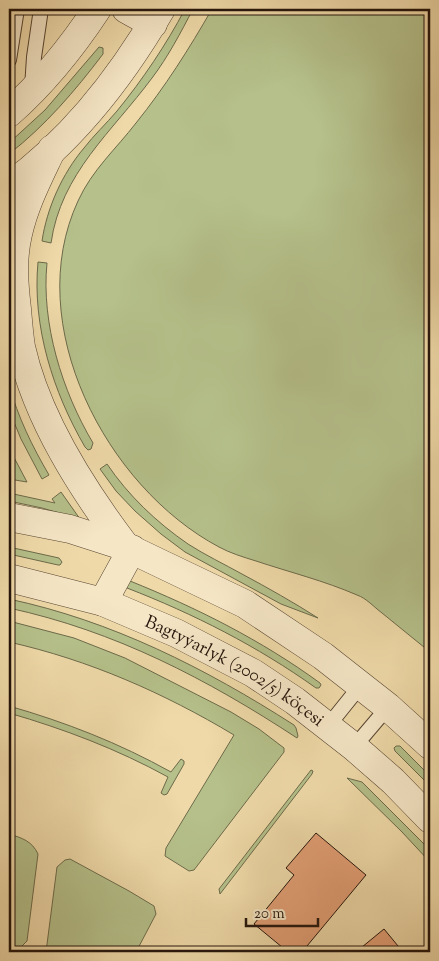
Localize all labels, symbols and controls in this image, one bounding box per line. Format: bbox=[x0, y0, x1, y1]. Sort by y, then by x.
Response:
street label: Bagtyýarlyk (2002/5) köçesi bbox=[140, 610, 329, 734]
scale bar bbox=[246, 896, 319, 928]
text: 20 m bbox=[254, 904, 285, 925]

